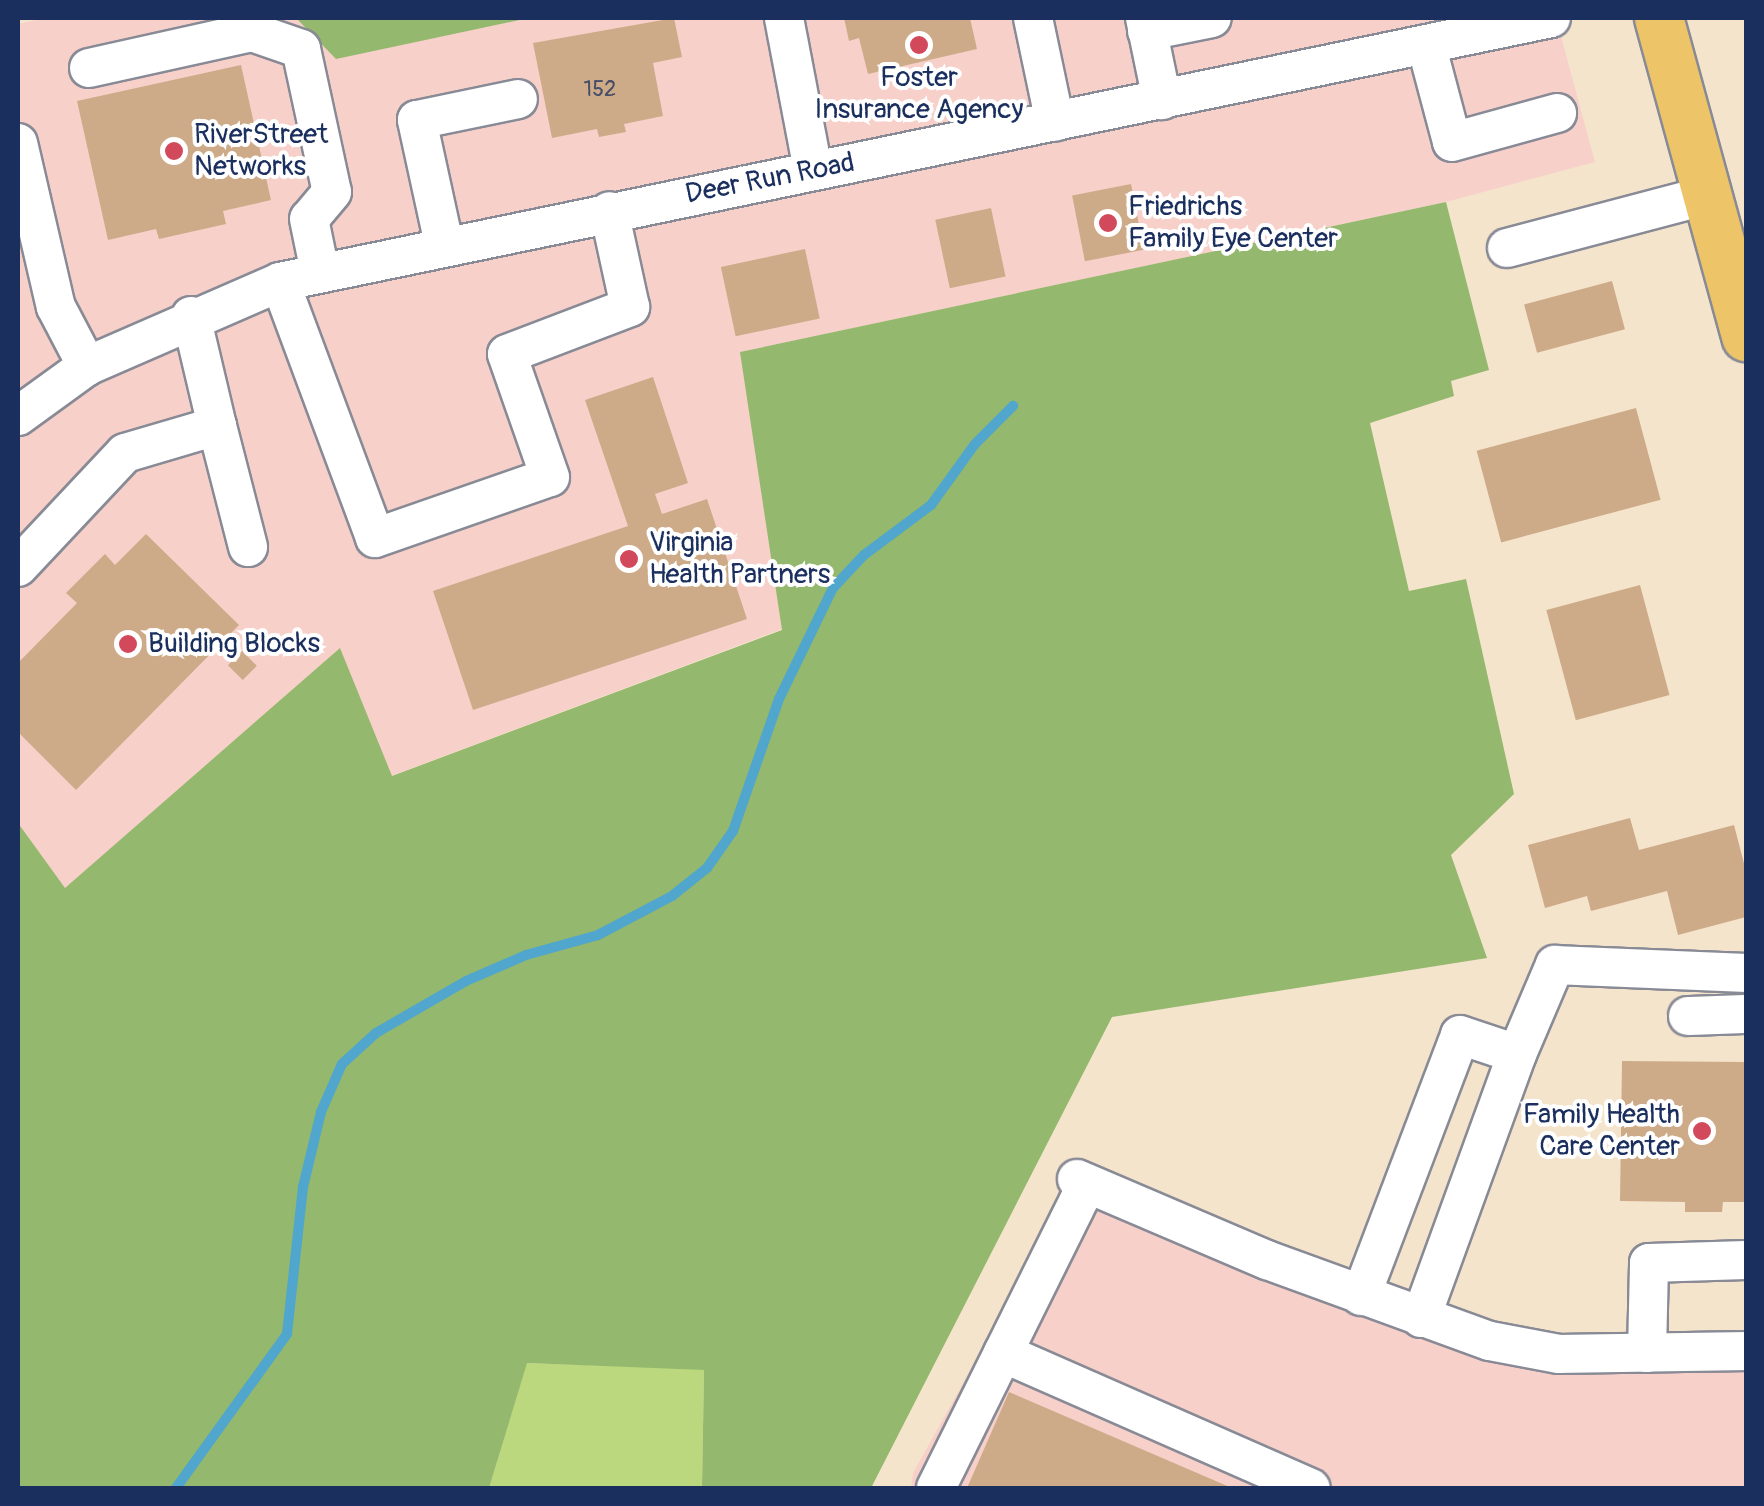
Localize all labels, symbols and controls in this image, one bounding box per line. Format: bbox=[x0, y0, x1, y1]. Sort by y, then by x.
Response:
marker: Foster Insurance Agency bbox=[908, 34, 930, 56]
place label: Foster Insurance Agency bbox=[815, 61, 1023, 127]
house number: 152 bbox=[584, 77, 616, 103]
place label: RiverStreet Networks bbox=[194, 118, 328, 184]
marker: RiverStreet Networks bbox=[163, 140, 185, 162]
street label: Deer Run Road bbox=[683, 146, 857, 212]
place label: Friedrichs Family Eye Center bbox=[1128, 190, 1338, 256]
marker: Friedrichs Family Eye Center bbox=[1097, 212, 1119, 234]
place label: Virginia Health Partners bbox=[649, 526, 830, 592]
marker: Virginia Health Partners bbox=[618, 548, 640, 570]
place label: Building Blocks bbox=[148, 627, 320, 661]
marker: Building Blocks bbox=[117, 633, 139, 655]
place label: Family Health Care Center bbox=[1523, 1098, 1680, 1164]
marker: Family Health Care Center bbox=[1689, 1118, 1715, 1144]

